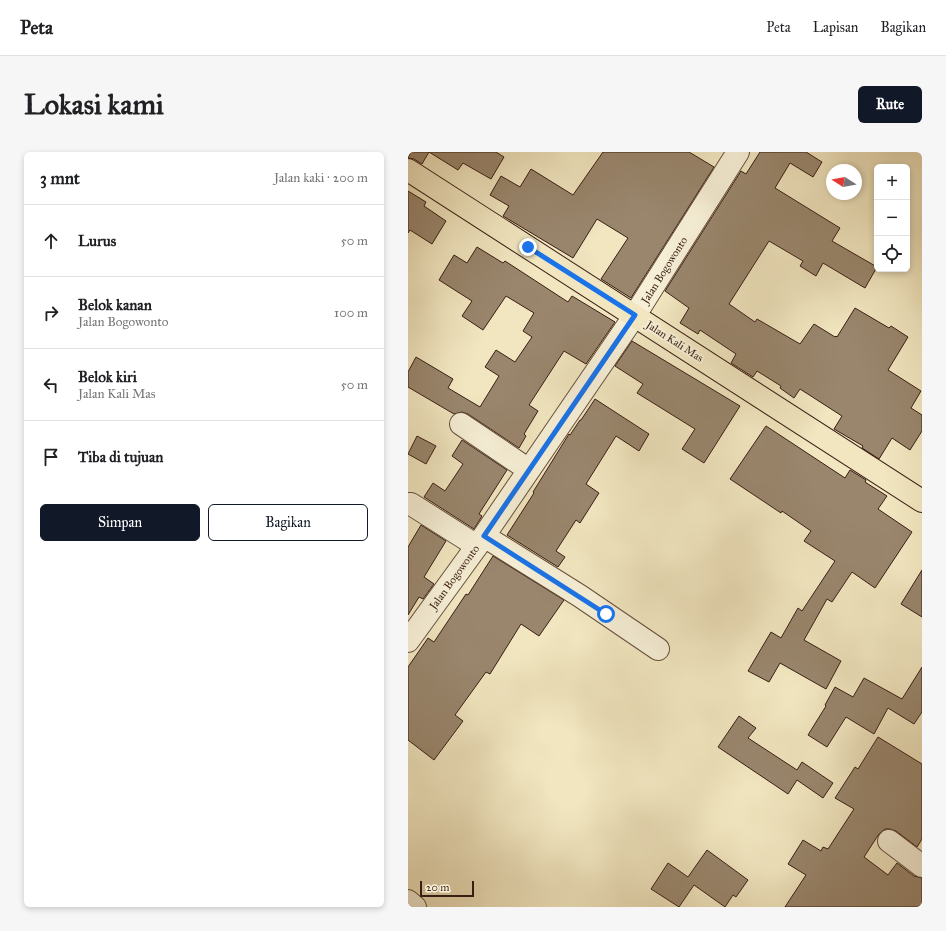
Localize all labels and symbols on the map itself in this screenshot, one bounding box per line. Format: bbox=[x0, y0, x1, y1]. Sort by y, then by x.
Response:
north arrow bbox=[826, 164, 862, 200]
street label: Jalan Bogowonto bbox=[638, 234, 691, 308]
route end bbox=[519, 238, 537, 256]
street label: Jalan Kali Mas bbox=[642, 318, 706, 366]
street label: Jalan Bogowonto bbox=[426, 542, 483, 613]
route start bbox=[597, 605, 615, 623]
scale bar bbox=[420, 879, 474, 898]

